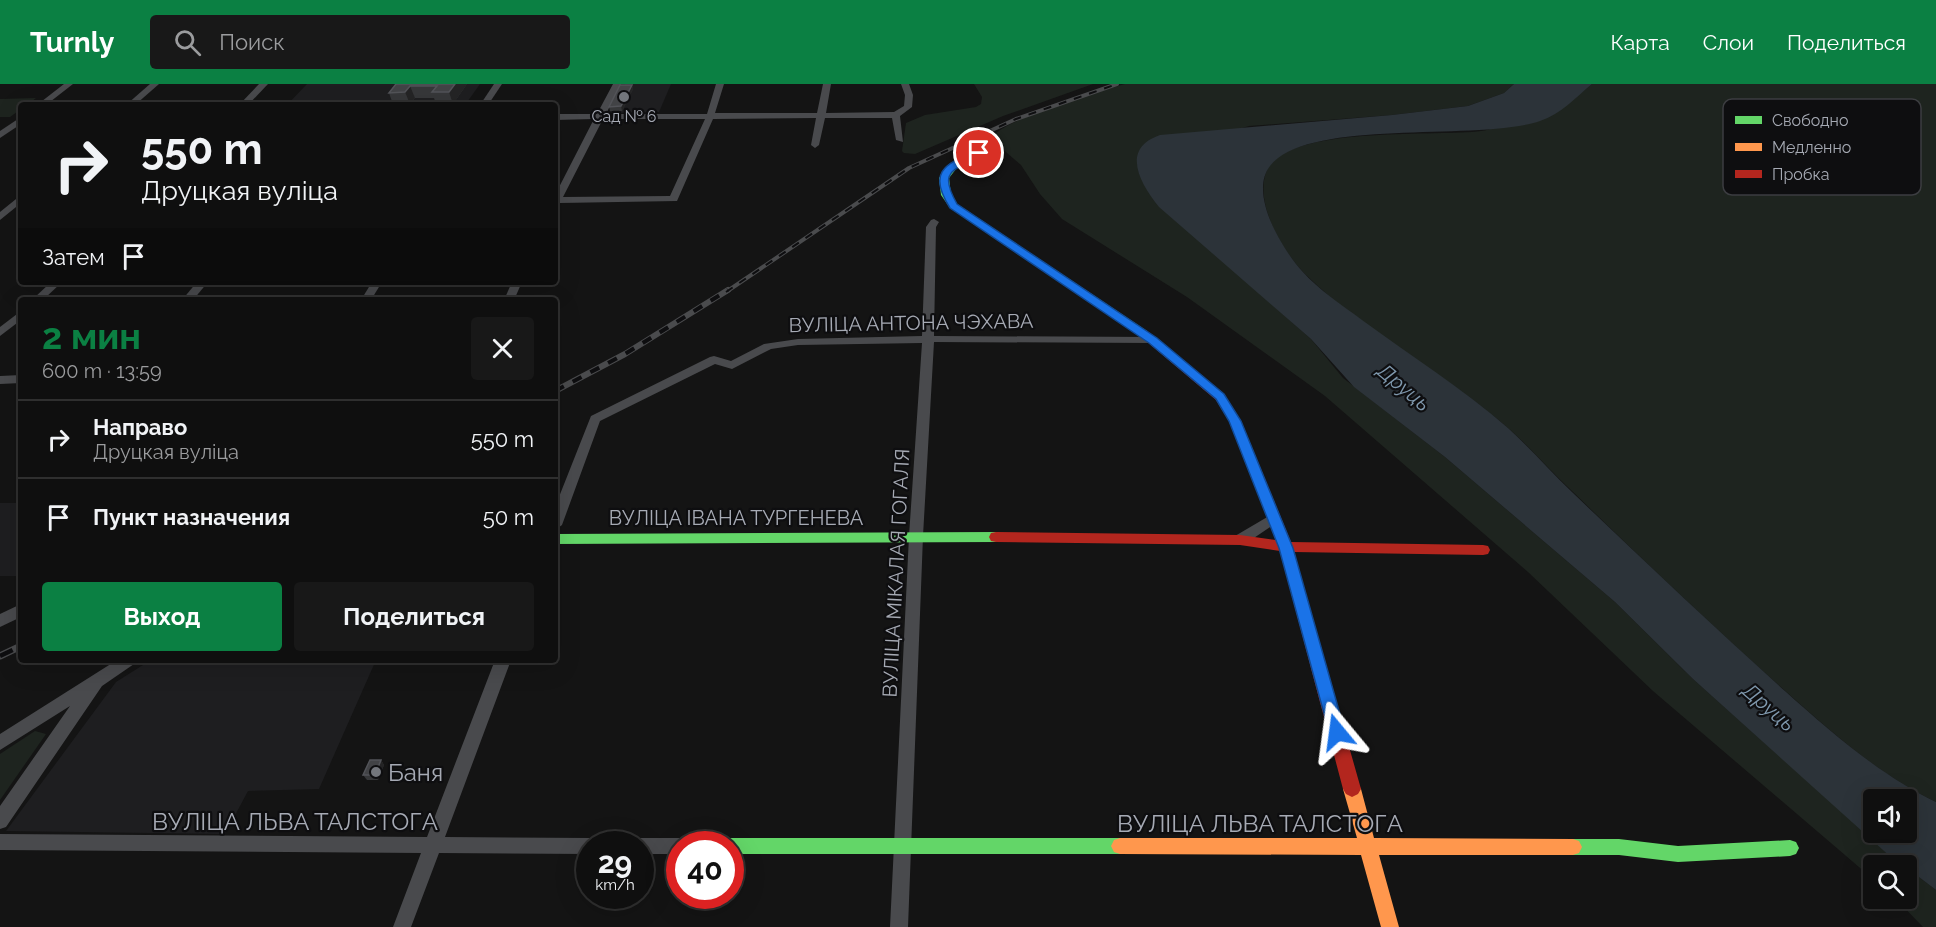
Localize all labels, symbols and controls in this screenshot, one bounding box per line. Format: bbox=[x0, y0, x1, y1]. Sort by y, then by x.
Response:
search box bbox=[150, 15, 570, 69]
text: Turnly bbox=[30, 26, 114, 59]
icon: search bbox=[171, 26, 204, 59]
text: Поиск bbox=[219, 29, 285, 55]
text: Карта bbox=[1611, 30, 1670, 55]
text: Слои bbox=[1703, 30, 1754, 55]
text: Поделиться bbox=[1787, 30, 1906, 55]
marker: Сад № 6 bbox=[617, 90, 631, 104]
legend bbox=[1723, 99, 1921, 195]
place label: Сад № 6 bbox=[591, 107, 657, 126]
text: Свободно bbox=[1772, 111, 1848, 130]
text: 550 m bbox=[141, 125, 263, 174]
icon: right bbox=[42, 126, 120, 204]
pin bbox=[953, 127, 1004, 178]
icon: arrive bbox=[962, 136, 995, 169]
text: Медленно bbox=[1772, 138, 1851, 157]
text: Пробка bbox=[1772, 165, 1830, 184]
text: Друцкая вуліца bbox=[141, 175, 338, 206]
icon: arrive bbox=[117, 240, 150, 273]
text: Затем bbox=[42, 244, 105, 270]
street label: ВУЛІЦА АНТОНА ЧЭХАВА bbox=[788, 309, 1034, 337]
text: 2 мин bbox=[42, 315, 141, 357]
button: close bbox=[471, 317, 534, 380]
water label: Друць bbox=[1372, 357, 1436, 416]
text: 600 m · 13:59 bbox=[42, 359, 162, 383]
text: Направо bbox=[93, 414, 187, 440]
icon: right bbox=[42, 423, 75, 456]
text: 550 m bbox=[471, 426, 534, 452]
text: Друцкая вуліца bbox=[93, 440, 239, 464]
street label: ВУЛІЦА МІКАЛАЯ ГОГАЛЯ bbox=[878, 448, 914, 698]
icon: arrive bbox=[42, 501, 75, 534]
text: Пункт назначения bbox=[93, 504, 290, 530]
text: 50 m bbox=[483, 504, 534, 530]
street label: ВУЛІЦА ІВАНА ТУРГЕНЕВА bbox=[609, 506, 864, 530]
button: Выход bbox=[42, 582, 282, 651]
button: Поделиться bbox=[294, 582, 534, 651]
water label: Друць bbox=[1737, 677, 1800, 737]
position arrow bbox=[1305, 700, 1369, 764]
place label: Баня bbox=[388, 758, 443, 787]
marker: Баня bbox=[369, 765, 383, 779]
map controls bbox=[1863, 789, 1917, 909]
button: sound bbox=[1863, 789, 1917, 843]
street label: ВУЛІЦА ЛЬВА ТАЛСТОГА bbox=[152, 807, 438, 836]
street label: ВУЛІЦА ЛЬВА ТАЛСТОГА bbox=[1117, 809, 1403, 838]
speed limit sign: 40 bbox=[666, 831, 744, 909]
text: 29 bbox=[598, 845, 632, 880]
button: search bbox=[1863, 855, 1917, 909]
text: km/h bbox=[595, 876, 635, 894]

